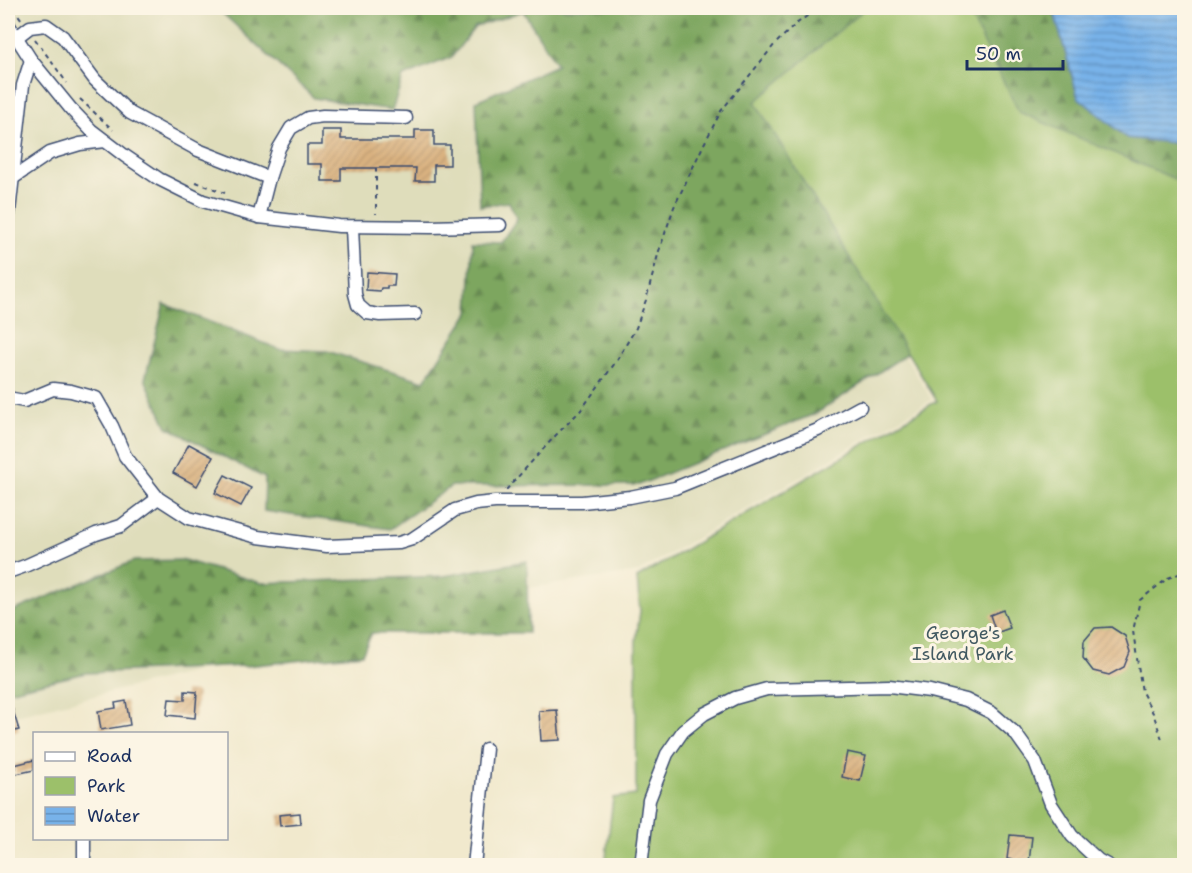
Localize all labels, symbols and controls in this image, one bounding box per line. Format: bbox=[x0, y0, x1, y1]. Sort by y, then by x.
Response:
scale bar bbox=[967, 33, 1063, 71]
text: 50 m bbox=[976, 42, 1021, 66]
park label: George's Island Park bbox=[912, 621, 1014, 666]
legend bbox=[33, 732, 228, 840]
text: Road bbox=[87, 744, 132, 768]
text: Park bbox=[87, 774, 126, 798]
text: Water bbox=[87, 804, 140, 828]

